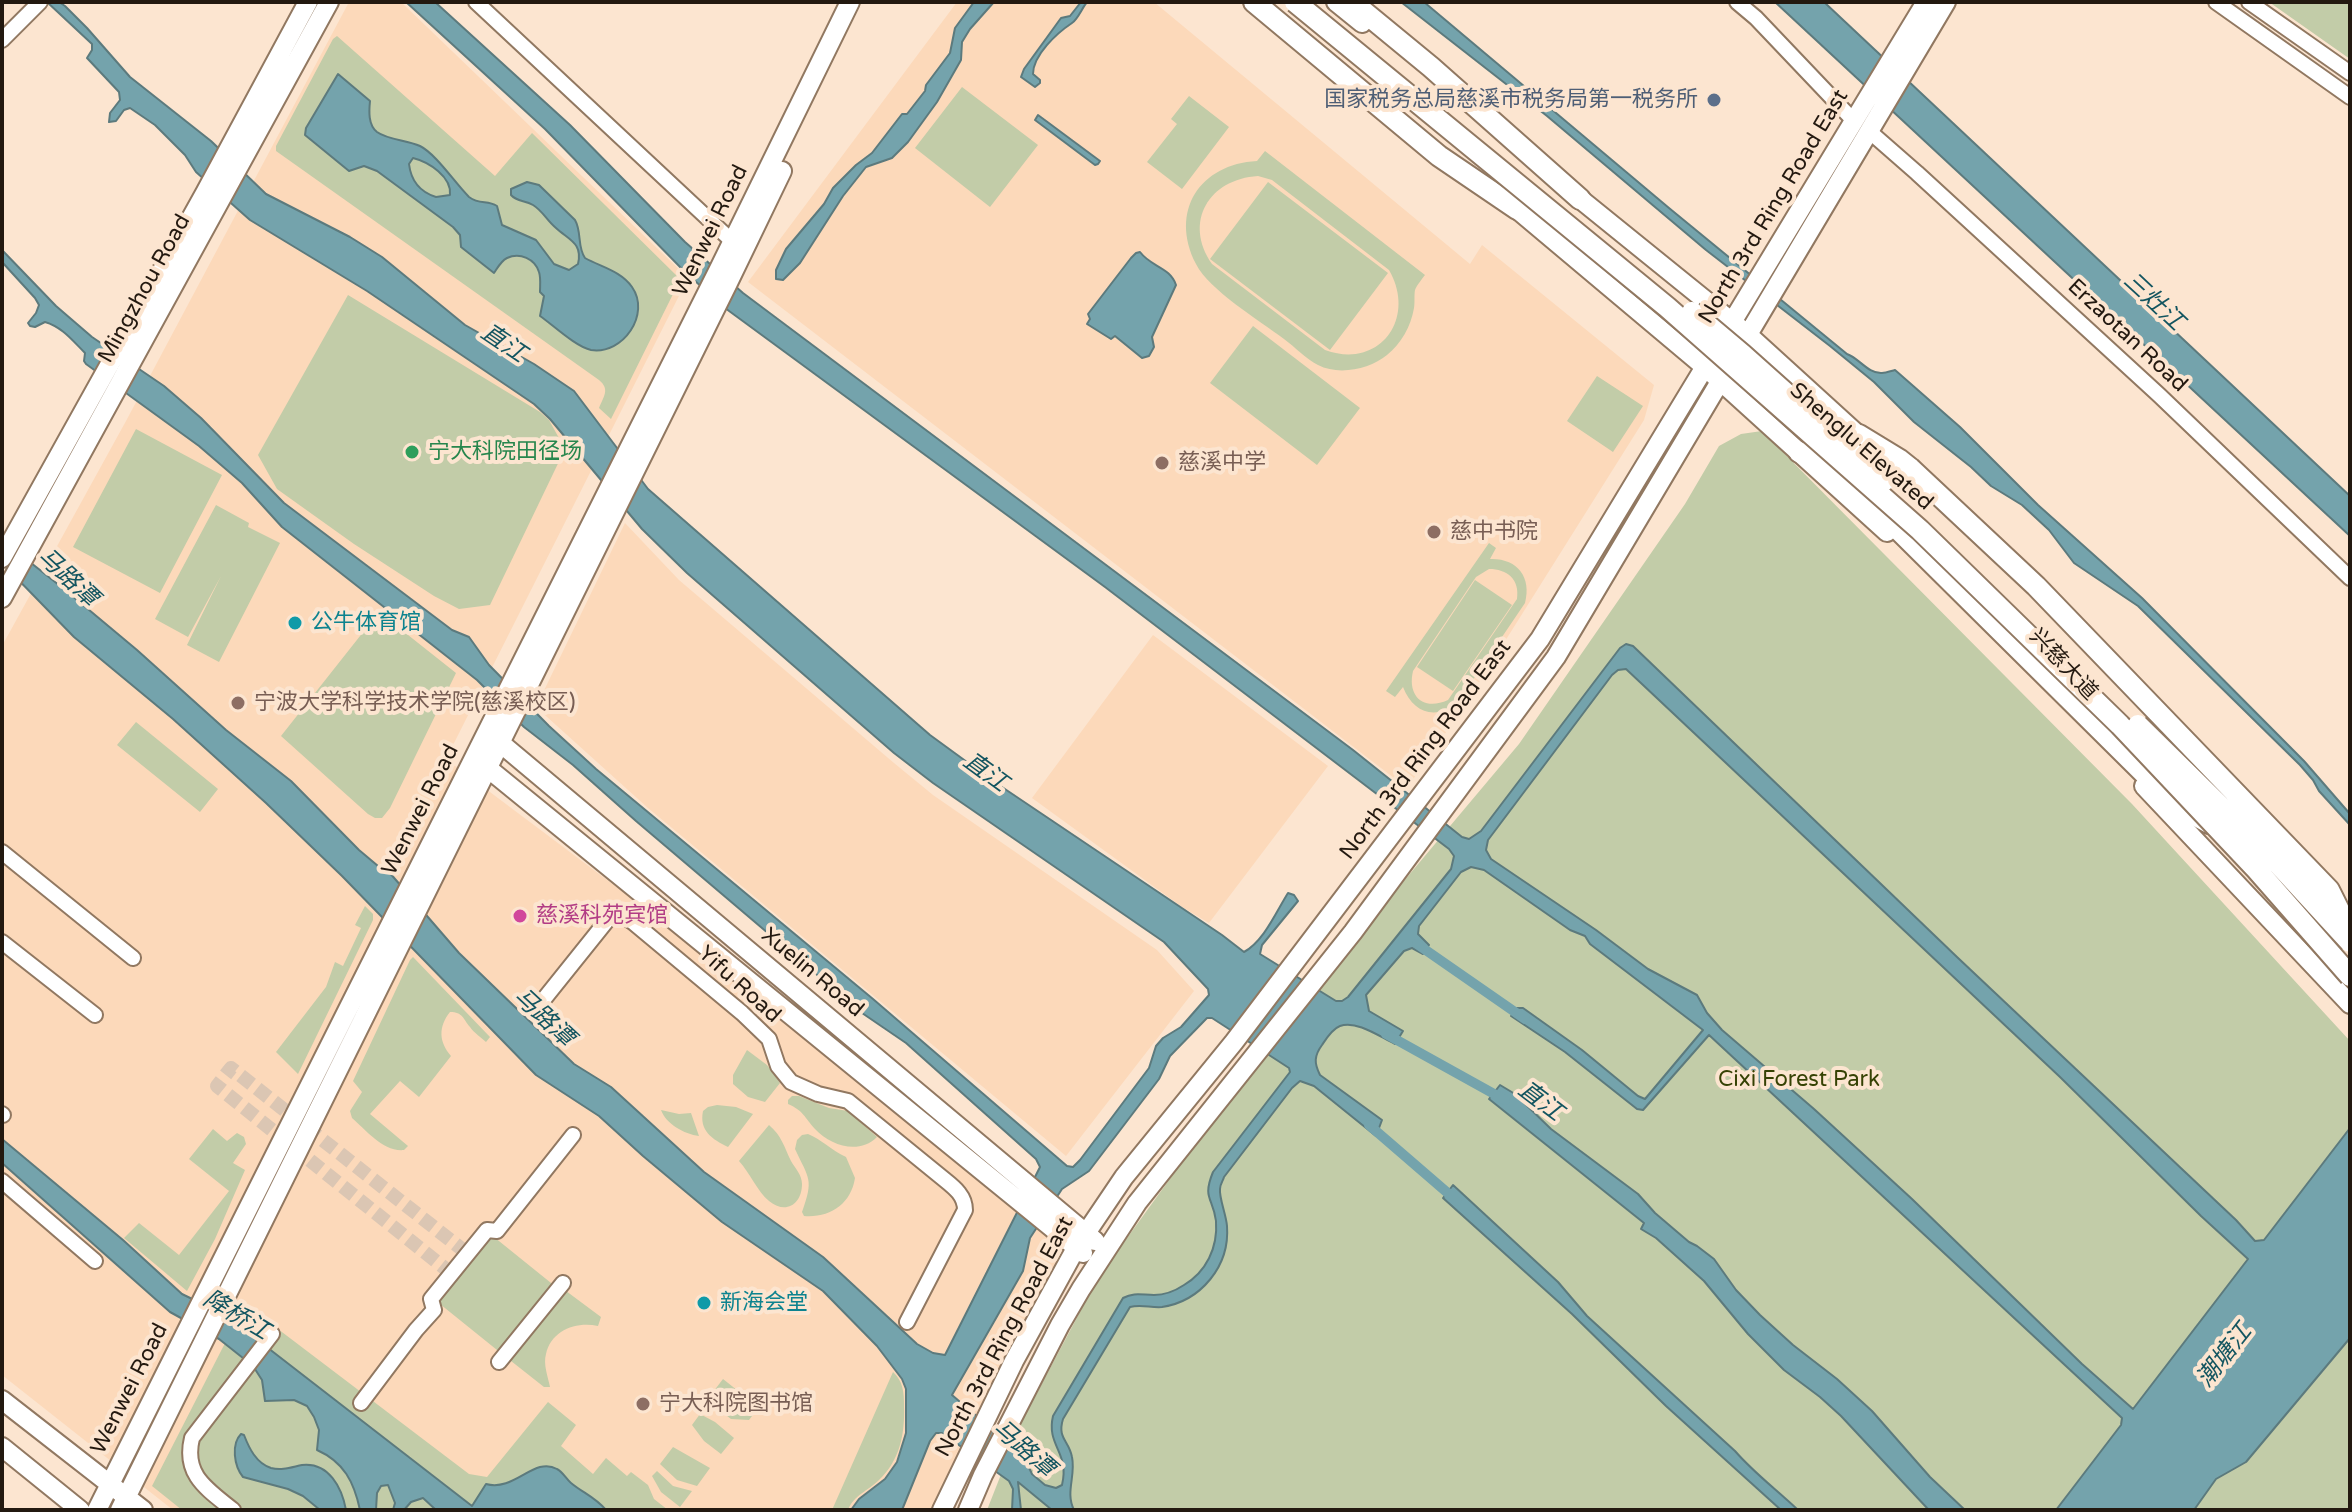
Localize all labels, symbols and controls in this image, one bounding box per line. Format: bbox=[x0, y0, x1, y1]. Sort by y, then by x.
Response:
street label: North 3rd Ring Road East bbox=[1694, 85, 1854, 329]
place label: 国家税务总局慈溪市税务局第一税务所 bbox=[1324, 87, 1698, 113]
marker: 国家税务总局慈溪市税务局第一税务所 bbox=[1705, 91, 1723, 109]
street label: Wenwei Road bbox=[668, 161, 754, 301]
street label: Mingzhou Road bbox=[93, 210, 197, 368]
water label: 三灶江 bbox=[2117, 267, 2189, 337]
street label: Erzaotan Road bbox=[2062, 274, 2192, 398]
water label: 直江 bbox=[475, 319, 531, 369]
street label: Shenglu Elevated bbox=[1784, 378, 1938, 516]
place label: 宁大科院田径场 bbox=[428, 439, 582, 465]
marker: 宁大科院田径场 bbox=[403, 443, 421, 461]
place label: 慈溪中学 bbox=[1178, 450, 1266, 476]
marker: 慈溪中学 bbox=[1153, 454, 1171, 472]
place label: 慈中书院 bbox=[1450, 519, 1538, 545]
marker: 慈中书院 bbox=[1425, 523, 1443, 541]
water label: 马路潭 bbox=[31, 543, 103, 613]
place label: 公牛体育馆 bbox=[311, 610, 421, 636]
marker: 公牛体育馆 bbox=[286, 614, 304, 632]
street label: 兴慈大道 bbox=[2023, 624, 2103, 706]
street label: North 3rd Ring Road East bbox=[1335, 635, 1517, 865]
place label: 宁波大学科学技术学院(慈溪校区) bbox=[254, 690, 576, 716]
marker: 宁波大学科学技术学院(慈溪校区) bbox=[229, 694, 247, 712]
street label: Wenwei Road bbox=[377, 740, 465, 880]
water label: 直江 bbox=[957, 747, 1013, 799]
place label: 慈溪科苑宾馆 bbox=[536, 903, 668, 929]
marker: 慈溪科苑宾馆 bbox=[511, 907, 529, 925]
street label: Xuelin Road bbox=[756, 923, 868, 1023]
street label: Yifu Road bbox=[692, 941, 786, 1029]
water label: 马路潭 bbox=[507, 983, 579, 1053]
park label: Cixi Forest Park bbox=[1718, 1067, 1880, 1093]
water label: 直江 bbox=[1512, 1076, 1568, 1128]
street label: North 3rd Ring Road East bbox=[930, 1212, 1080, 1462]
water label: 降桥江 bbox=[198, 1285, 274, 1347]
place label: 新海会堂 bbox=[720, 1290, 808, 1316]
marker: 新海会堂 bbox=[695, 1294, 713, 1312]
street label: Wenwei Road bbox=[86, 1319, 174, 1459]
water label: 潮塘江 bbox=[2191, 1319, 2259, 1393]
place label: 宁大科院图书馆 bbox=[659, 1391, 813, 1417]
marker: 宁大科院图书馆 bbox=[634, 1395, 652, 1413]
water label: 马路潭 bbox=[986, 1415, 1060, 1483]

